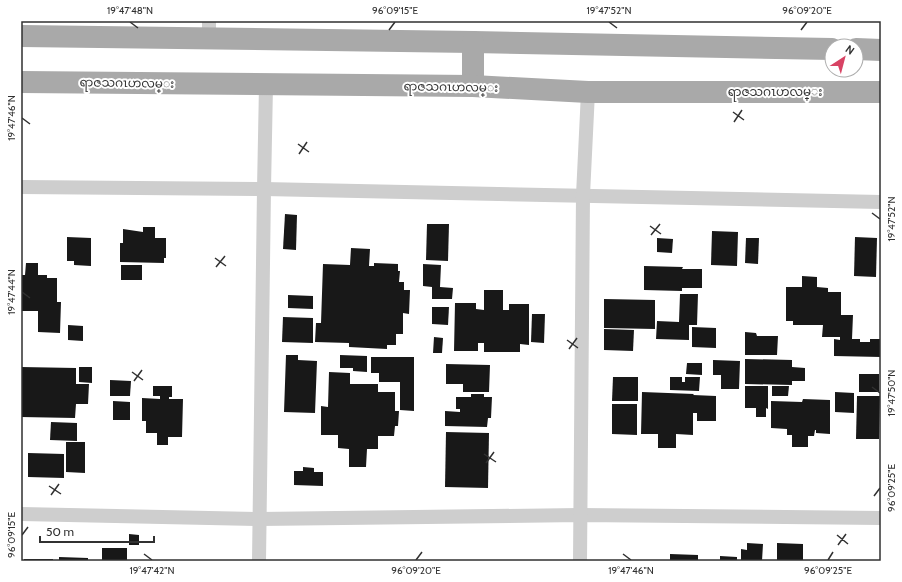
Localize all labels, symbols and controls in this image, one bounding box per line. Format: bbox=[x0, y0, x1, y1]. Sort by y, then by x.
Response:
text: 19°47'48"N bbox=[107, 4, 153, 17]
text: 96°09'15"E bbox=[372, 4, 418, 17]
text: 19°47'52"N bbox=[586, 4, 632, 17]
text: 96°09'20"E bbox=[782, 4, 832, 17]
north arrow bbox=[824, 38, 864, 78]
text: N bbox=[843, 42, 857, 58]
street label: ရာဇသဂၤဟလမ္း bbox=[79, 74, 174, 94]
street label: ရာဇသဂၤဟလမ္း bbox=[403, 78, 498, 98]
street label: ရာဇသဂၤဟလမ္း bbox=[728, 84, 822, 102]
text: 19°47'46"N bbox=[5, 95, 18, 141]
text: 19°47'52"N bbox=[885, 196, 898, 242]
text: 19°47'44"N bbox=[5, 269, 18, 315]
text: 19°47'50"N bbox=[885, 370, 898, 416]
text: 96°09'25"E bbox=[885, 464, 898, 512]
text: 96°09'15"E bbox=[5, 512, 18, 558]
scale bar bbox=[40, 518, 154, 544]
text: 50 m bbox=[46, 524, 74, 539]
text: 19°47'42"N bbox=[129, 564, 175, 577]
text: 96°09'20"E bbox=[391, 564, 441, 577]
text: 19°47'46"N bbox=[608, 564, 654, 577]
text: 96°09'25"E bbox=[804, 564, 852, 577]

